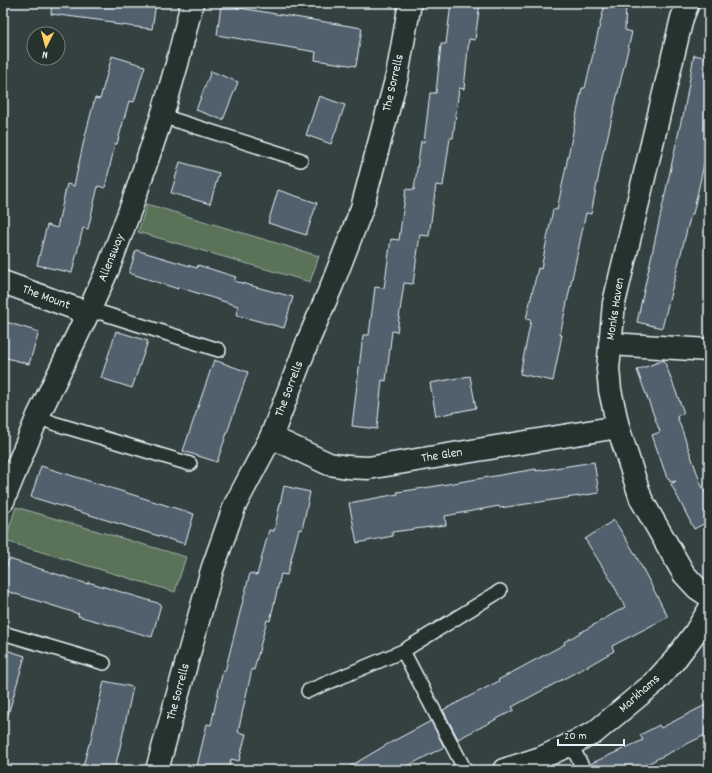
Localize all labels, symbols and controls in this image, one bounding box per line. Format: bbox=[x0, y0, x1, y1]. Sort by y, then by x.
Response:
north arrow bbox=[26, 26, 66, 66]
text: N bbox=[41, 46, 49, 62]
street label: The Sorrells bbox=[378, 52, 410, 114]
street label: Allensway bbox=[94, 230, 130, 285]
street label: Monks Haven bbox=[602, 276, 630, 342]
street label: The Mount bbox=[19, 281, 73, 315]
street label: The Sorrells bbox=[271, 358, 309, 420]
street label: The Glen bbox=[420, 443, 464, 469]
street label: The Sorrells bbox=[162, 661, 196, 723]
street label: Markhams bbox=[615, 670, 665, 718]
scale bar bbox=[558, 721, 624, 747]
text: 20 m bbox=[564, 728, 587, 745]

